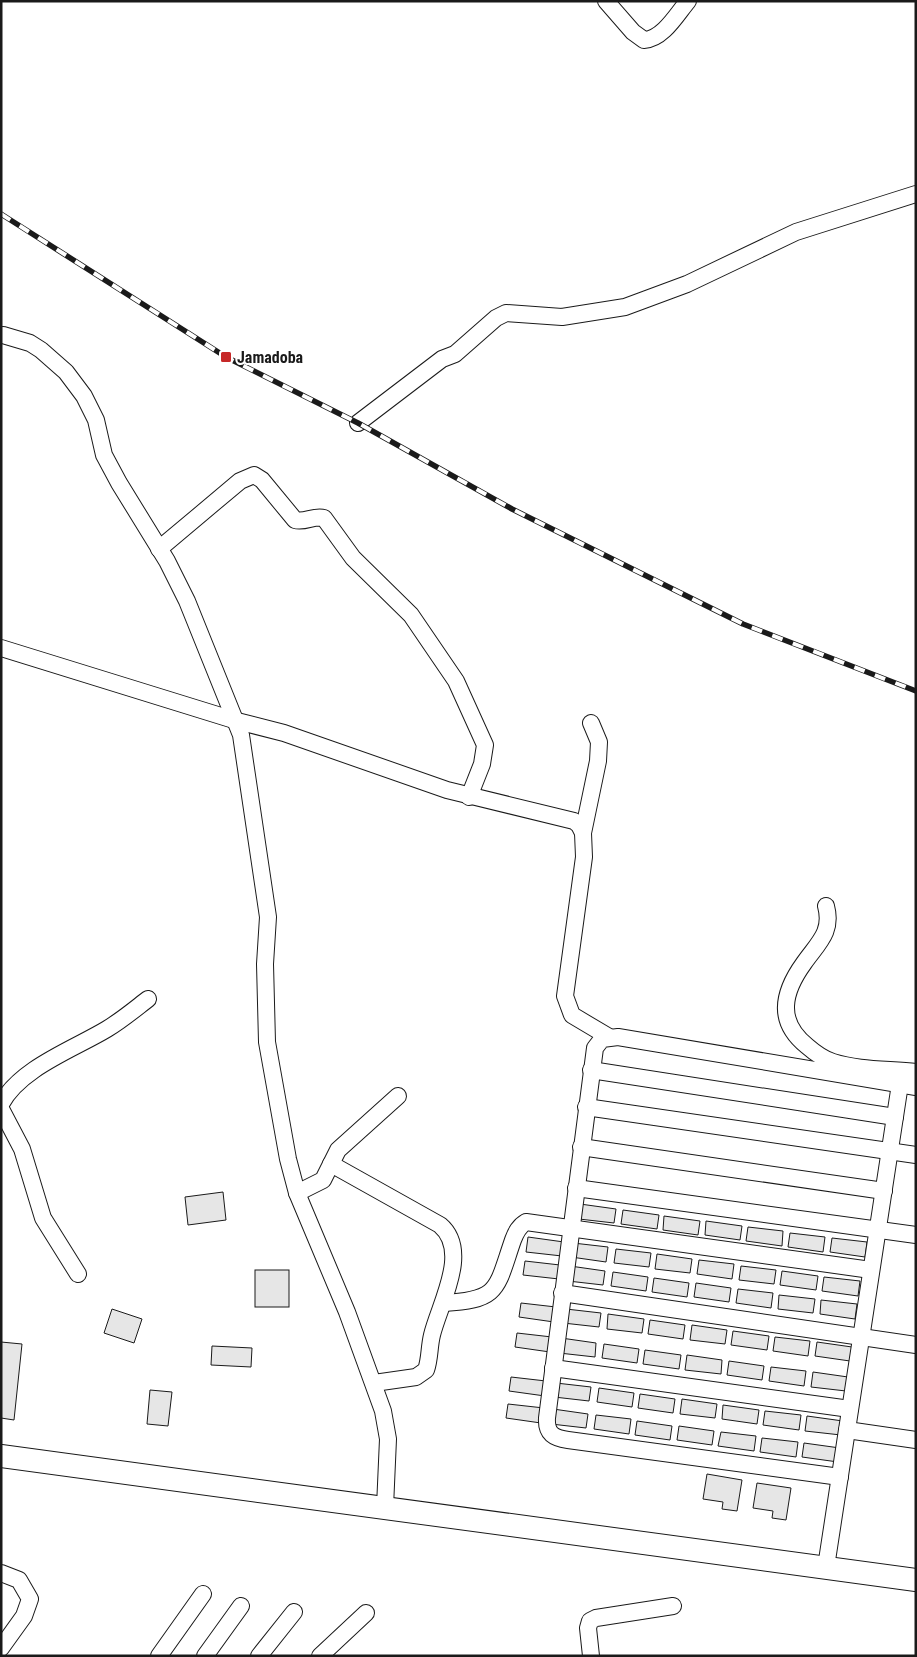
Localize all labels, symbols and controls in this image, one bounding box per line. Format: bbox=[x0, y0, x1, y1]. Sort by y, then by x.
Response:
place label: Jamadoba bbox=[237, 348, 304, 367]
marker: Jamadoba bbox=[219, 350, 233, 364]

